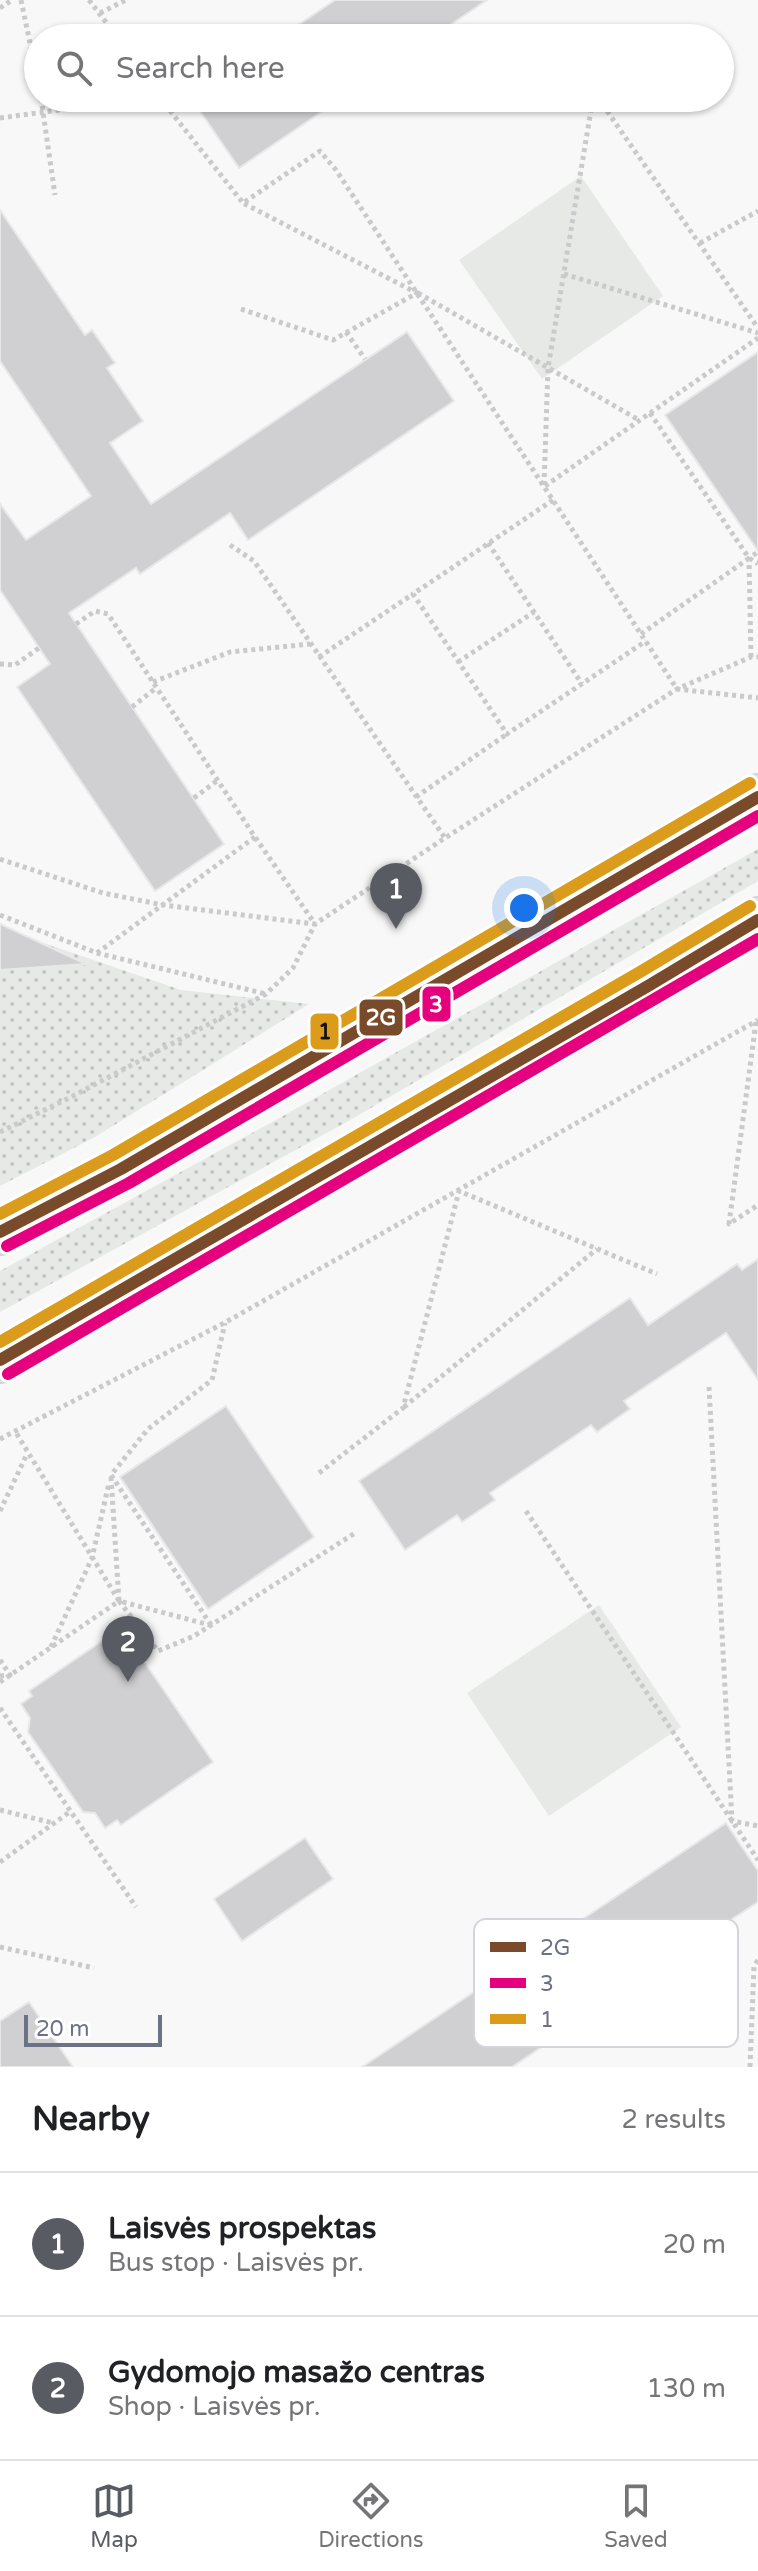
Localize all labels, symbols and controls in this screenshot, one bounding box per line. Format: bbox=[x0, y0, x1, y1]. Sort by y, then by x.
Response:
search box bbox=[24, 24, 734, 112]
icon: search bbox=[52, 46, 96, 90]
text: Search here bbox=[116, 50, 285, 87]
pin: 1 bbox=[370, 863, 422, 929]
your location bbox=[504, 888, 544, 928]
line badge: 3 bbox=[421, 985, 452, 1023]
text: 3 bbox=[429, 992, 443, 1018]
line badge: 2G bbox=[358, 998, 404, 1037]
text: 2G bbox=[366, 1005, 396, 1031]
line badge: 1 bbox=[309, 1012, 340, 1051]
text: 1 bbox=[318, 1019, 332, 1045]
pin: 2 bbox=[102, 1616, 154, 1682]
legend bbox=[474, 1919, 738, 2047]
text: 2G bbox=[540, 1935, 570, 1961]
text: 3 bbox=[540, 1971, 554, 1997]
text: 1 bbox=[540, 2007, 554, 2033]
scale bar bbox=[24, 2011, 162, 2047]
text: 20 m bbox=[36, 2016, 90, 2042]
text: Nearby bbox=[32, 2099, 150, 2140]
text: 2 results bbox=[621, 2104, 726, 2135]
text: Laisvės prospektas bbox=[108, 2210, 376, 2247]
text: 1 bbox=[50, 2229, 66, 2260]
text: 20 m bbox=[663, 2229, 726, 2260]
text: Bus stop · Laisvės pr. bbox=[108, 2247, 364, 2278]
text: Gydomojo masažo centras bbox=[108, 2354, 485, 2391]
text: 2 bbox=[50, 2373, 66, 2404]
text: 130 m bbox=[646, 2373, 726, 2404]
text: Shop · Laisvės pr. bbox=[108, 2391, 320, 2422]
tab: Map bbox=[90, 2479, 138, 2553]
tab: Directions bbox=[318, 2479, 424, 2553]
tab: Saved bbox=[604, 2479, 668, 2553]

